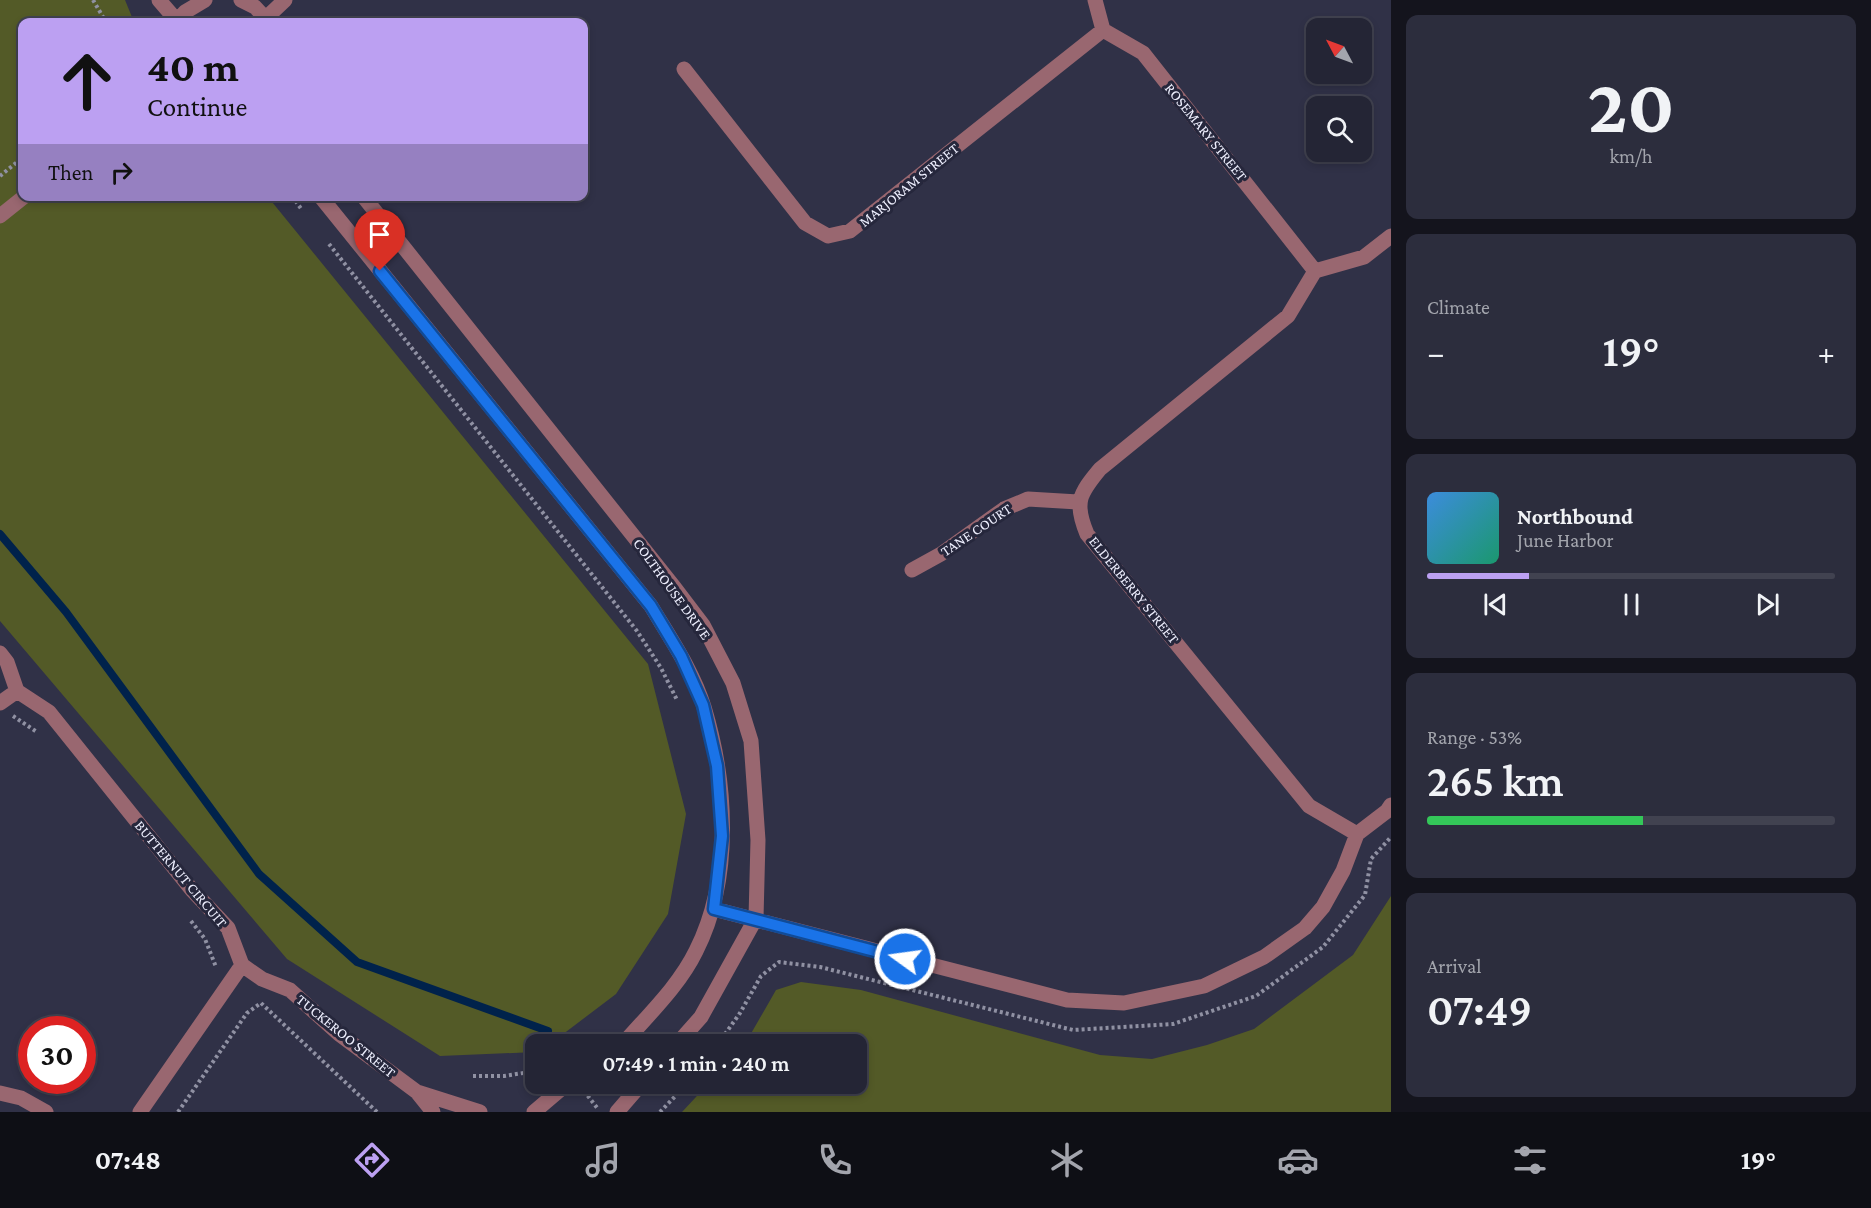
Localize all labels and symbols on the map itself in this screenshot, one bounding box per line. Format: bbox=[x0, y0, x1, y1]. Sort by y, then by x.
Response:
north arrow bbox=[1306, 18, 1372, 84]
street label: ROSEMARY STREET bbox=[1162, 80, 1250, 184]
street label: MARJORAM STREET bbox=[856, 140, 963, 231]
pin bbox=[354, 209, 405, 271]
street label: TANE COURT bbox=[938, 501, 1014, 559]
street label: ELDERBERRY STREET bbox=[1086, 533, 1182, 647]
street label: COLTHOUSE DRIVE bbox=[630, 535, 714, 643]
street label: BUTTERNUT CIRCUIT bbox=[132, 817, 230, 931]
position arrow bbox=[873, 927, 937, 991]
street label: TUCKEROO STREET bbox=[293, 991, 399, 1081]
speed limit sign: 30 bbox=[18, 1016, 96, 1094]

